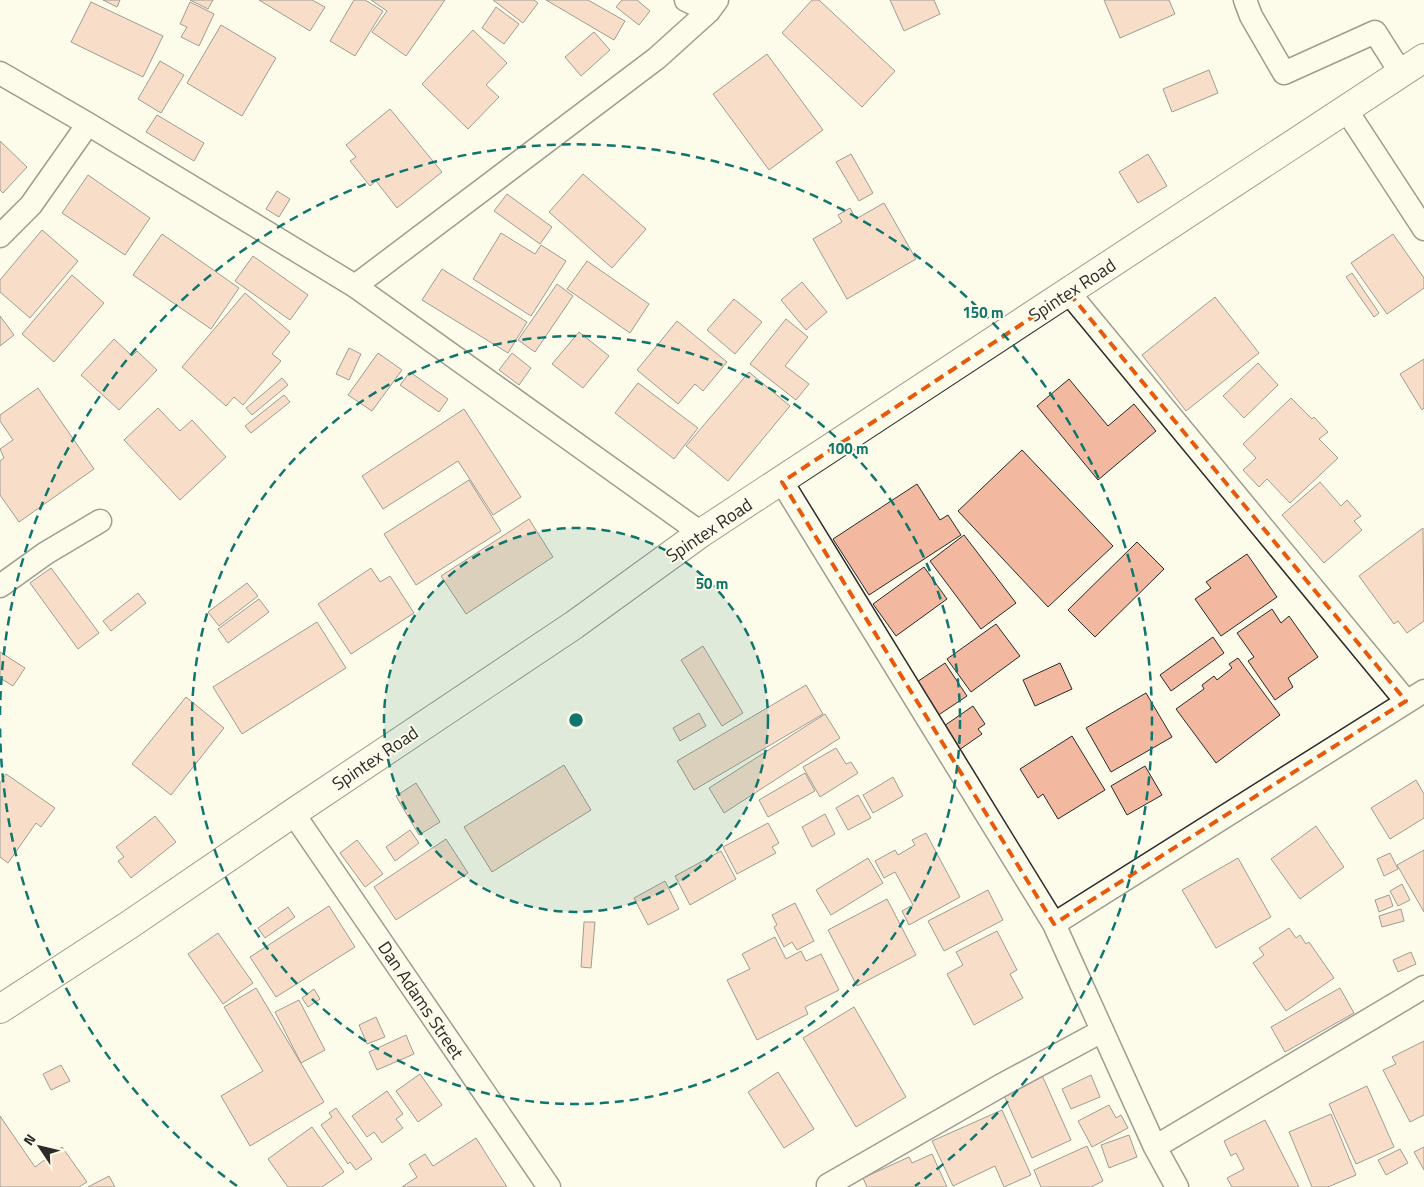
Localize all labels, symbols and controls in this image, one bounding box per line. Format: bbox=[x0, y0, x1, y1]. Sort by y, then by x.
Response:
street label: Spintex Road bbox=[1023, 252, 1121, 328]
text: 150 m bbox=[962, 301, 1004, 324]
text: 100 m bbox=[827, 437, 869, 460]
street label: Spintex Road bbox=[660, 491, 758, 569]
text: 50 m bbox=[696, 572, 728, 595]
centre of rings bbox=[567, 711, 585, 729]
street label: Spintex Road bbox=[326, 719, 424, 797]
street label: Dan Adams Street bbox=[371, 936, 471, 1065]
north arrow bbox=[15, 1122, 65, 1172]
text: N bbox=[18, 1129, 40, 1149]

